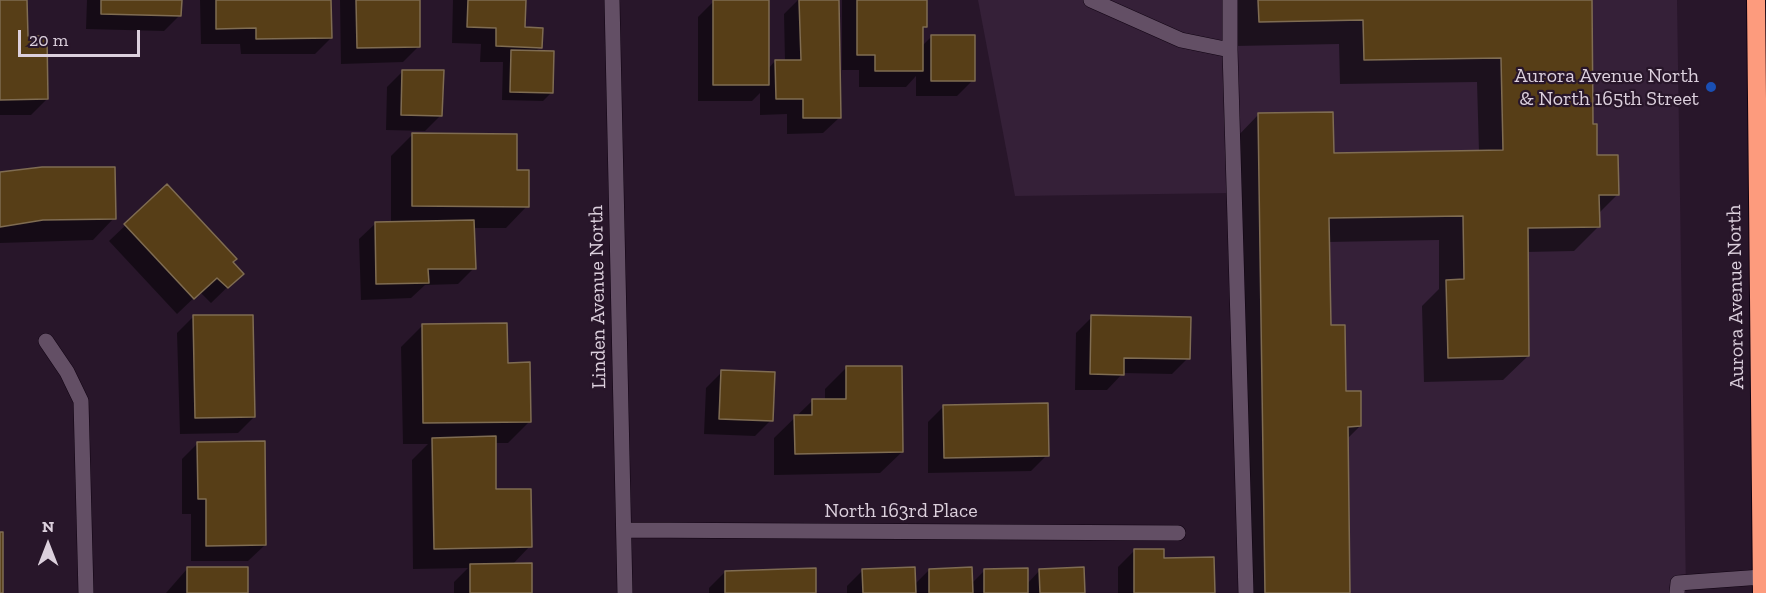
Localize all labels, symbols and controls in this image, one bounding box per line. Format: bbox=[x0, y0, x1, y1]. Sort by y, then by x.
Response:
scale bar bbox=[21, 18, 142, 56]
text: 20 m bbox=[29, 29, 68, 51]
place label: Aurora Avenue North & North 165th Street bbox=[1514, 64, 1699, 111]
marker: Aurora Avenue North & North 165th Street bbox=[1704, 80, 1718, 94]
street label: Linden Avenue North bbox=[584, 205, 612, 389]
street label: Aurora Avenue North bbox=[1722, 205, 1750, 389]
street label: North 163rd Place bbox=[824, 499, 978, 523]
north arrow bbox=[18, 515, 78, 575]
text: N bbox=[42, 517, 54, 536]

